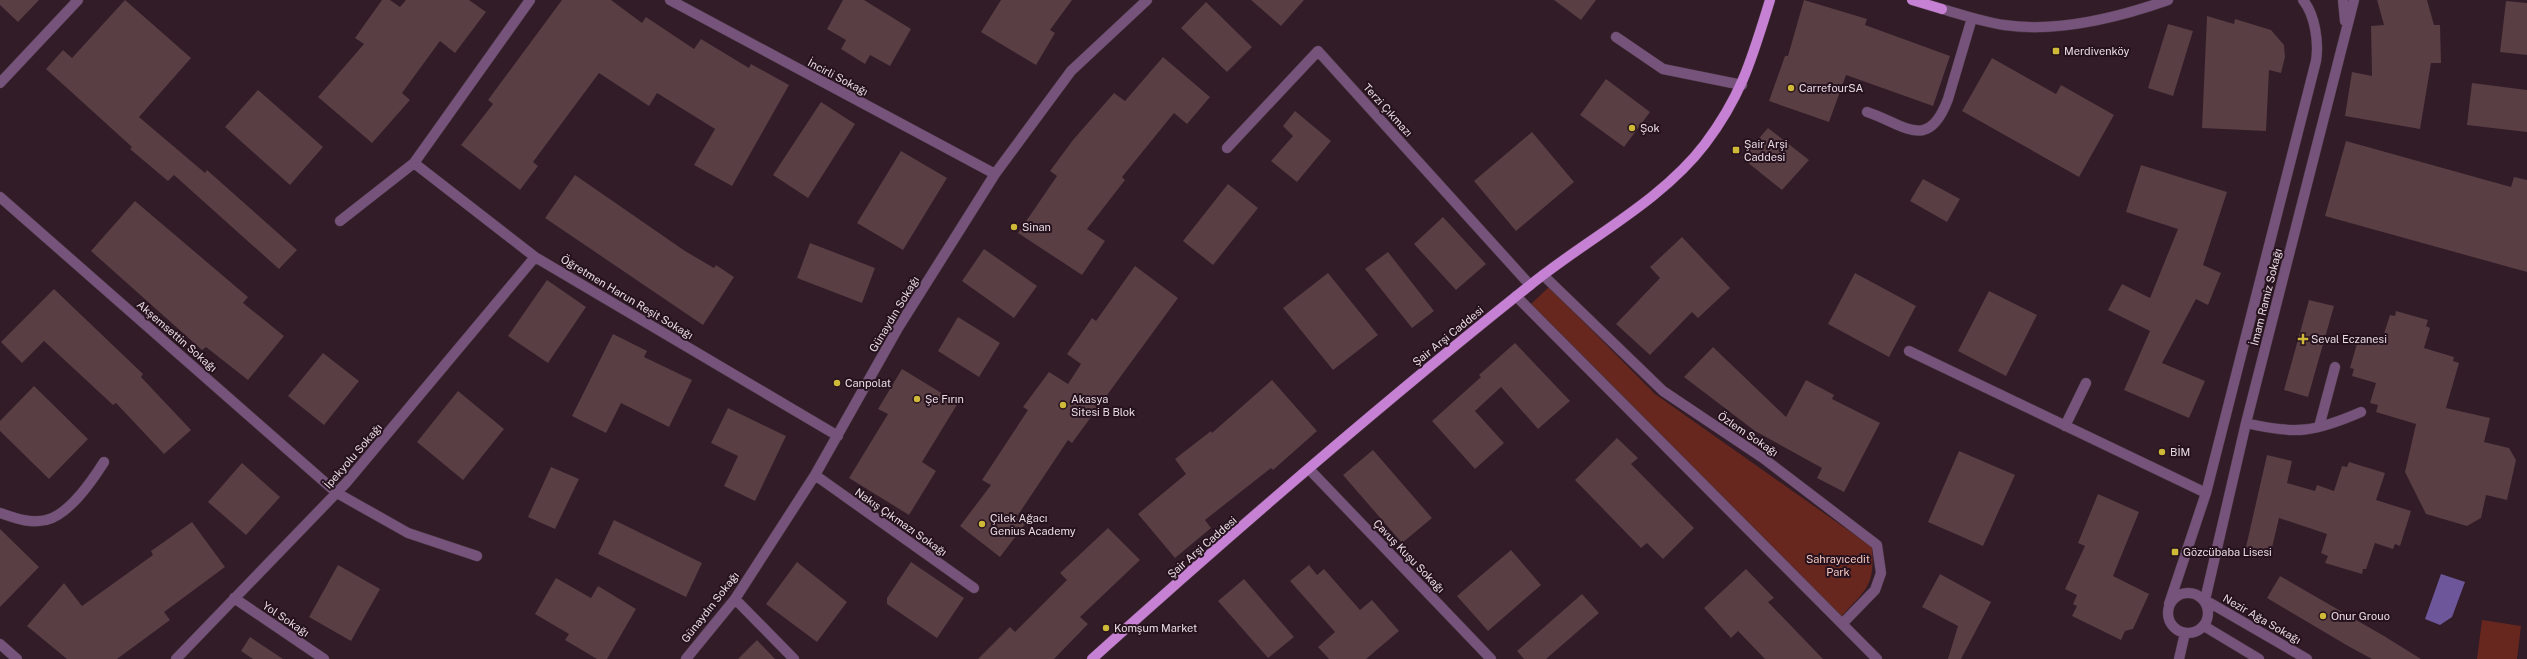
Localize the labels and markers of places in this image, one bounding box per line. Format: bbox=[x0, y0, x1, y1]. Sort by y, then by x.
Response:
place label: Merdivenköy bbox=[2064, 45, 2130, 57]
marker: Merdivenköy bbox=[2051, 46, 2061, 56]
place label: CarrefourSA bbox=[1799, 82, 1864, 94]
marker: CarrefourSA bbox=[1786, 83, 1796, 93]
place label: Şok bbox=[1640, 122, 1660, 135]
marker: Şok bbox=[1627, 123, 1637, 133]
place label: Şair Arşi Caddesi bbox=[1744, 138, 1788, 163]
marker: Şair Arşi Caddesi bbox=[1731, 145, 1741, 155]
place label: Sinan bbox=[1022, 221, 1051, 233]
marker: Sinan bbox=[1009, 222, 1019, 232]
place label: Seval Eczanesi bbox=[2311, 333, 2387, 345]
marker: Seval Eczanesi bbox=[2298, 334, 2308, 344]
place label: Canpolat bbox=[845, 377, 891, 389]
marker: Canpolat bbox=[832, 378, 842, 388]
place label: Şe Fırın bbox=[925, 393, 964, 406]
place label: Akasya Sitesi B Blok bbox=[1071, 393, 1135, 418]
marker: Şe Fırın bbox=[912, 394, 922, 404]
marker: Akasya Sitesi B Blok bbox=[1058, 400, 1068, 410]
place label: BİM bbox=[2170, 445, 2190, 458]
marker: BİM bbox=[2157, 447, 2167, 457]
place label: Çilek Ağacı Genius Academy bbox=[990, 512, 1076, 537]
marker: Çilek Ağacı Genius Academy bbox=[977, 519, 987, 529]
place label: Gözcübaba Lisesi bbox=[2183, 546, 2272, 558]
marker: Gözcübaba Lisesi bbox=[2170, 547, 2180, 557]
place label: Onur Grouo bbox=[2331, 610, 2390, 622]
marker: Onur Grouo bbox=[2318, 611, 2328, 621]
place label: Komşum Market bbox=[1114, 622, 1197, 635]
marker: Komşum Market bbox=[1101, 623, 1111, 633]

